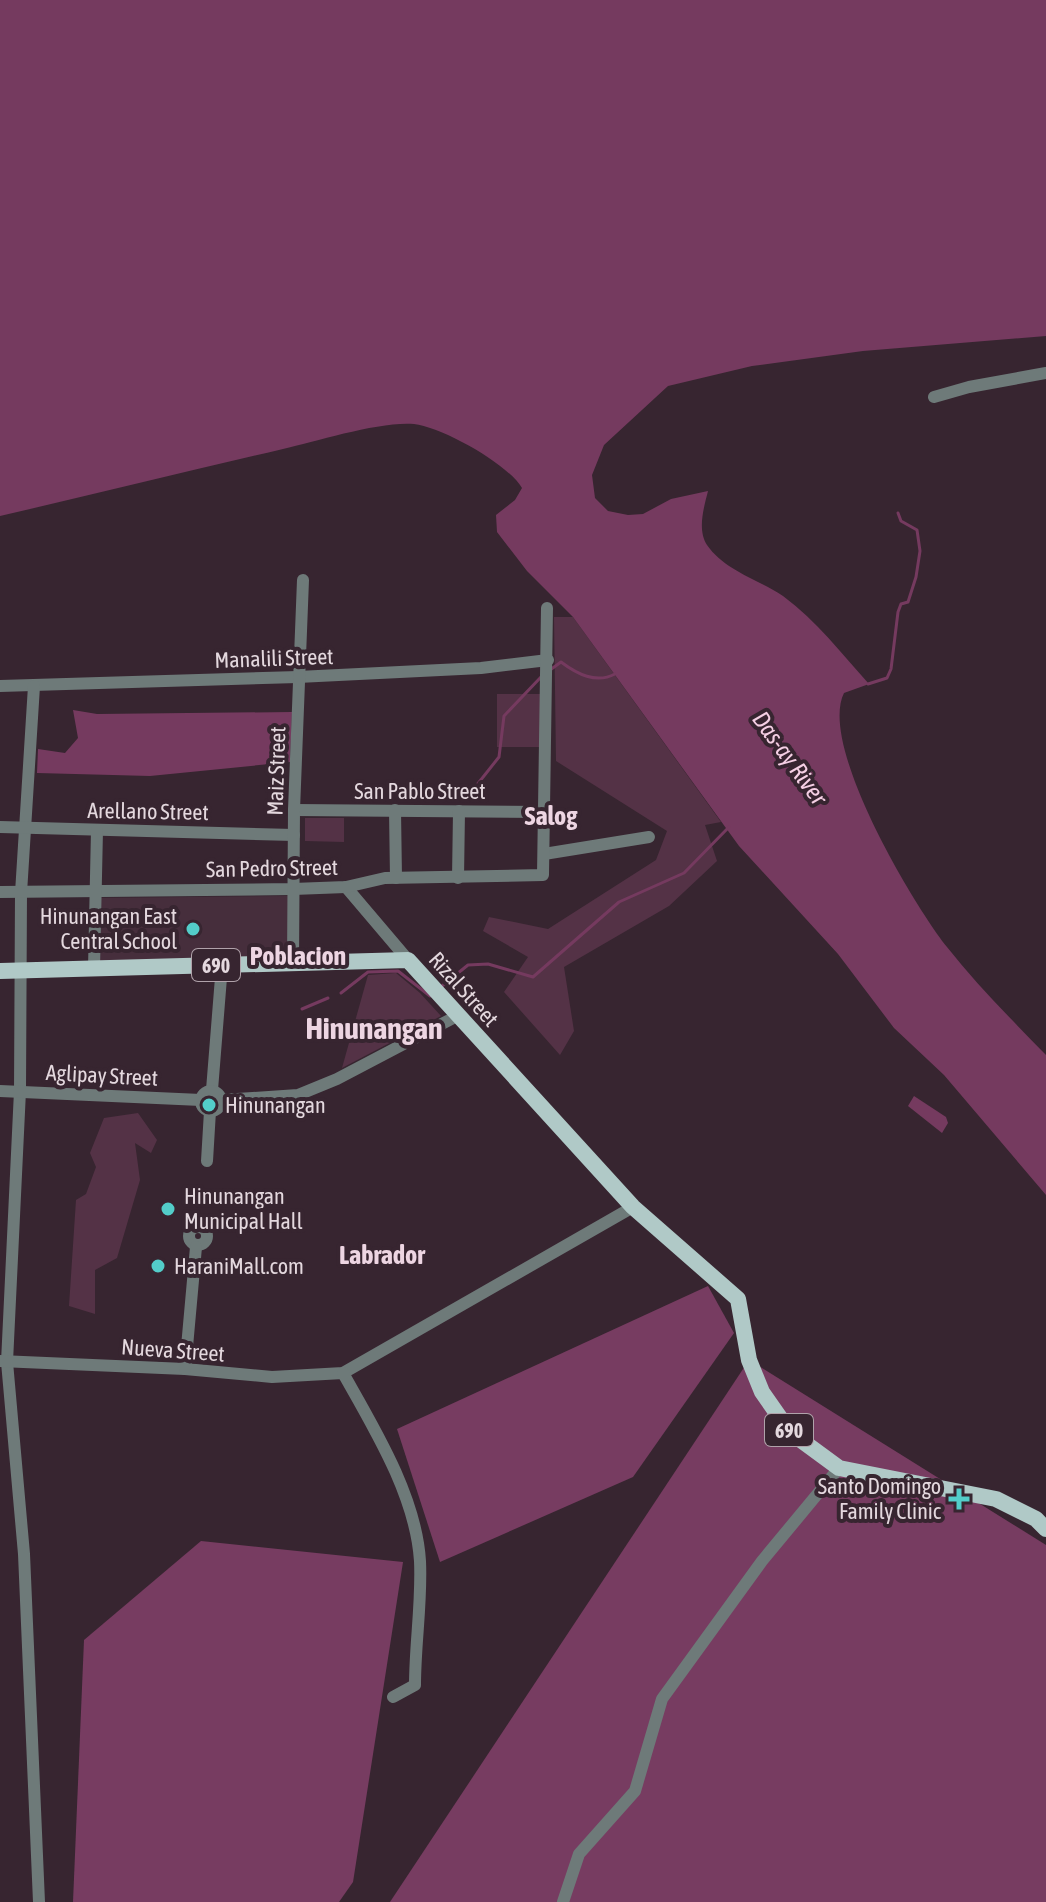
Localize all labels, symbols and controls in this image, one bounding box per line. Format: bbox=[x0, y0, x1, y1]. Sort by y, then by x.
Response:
street label: Manalili Street bbox=[214, 643, 334, 673]
water label: Das-ay River bbox=[747, 706, 833, 811]
street label: Maiz Street bbox=[261, 726, 291, 816]
street label: San Pablo Street bbox=[354, 778, 486, 804]
street label: Arellano Street bbox=[87, 797, 209, 825]
district label: Salog bbox=[524, 801, 578, 831]
street label: San Pedro Street bbox=[206, 854, 338, 882]
place label: Hinunangan East Central School bbox=[40, 903, 177, 954]
marker: Hinunangan East Central School bbox=[184, 920, 202, 938]
district label: Poblacion bbox=[250, 941, 346, 971]
street label: Rizal Street bbox=[424, 946, 504, 1032]
road number: 690 bbox=[192, 949, 240, 981]
district label: Hinunangan bbox=[305, 1011, 443, 1045]
street label: Aglipay Street bbox=[45, 1059, 159, 1091]
place label: Hinunangan bbox=[225, 1092, 326, 1118]
marker: Hinunangan bbox=[200, 1096, 218, 1114]
place label: Hinunangan Municipal Hall bbox=[184, 1183, 303, 1234]
marker: Hinunangan Municipal Hall bbox=[159, 1200, 177, 1218]
district label: Labrador bbox=[339, 1240, 426, 1270]
place label: HaraniMall.com bbox=[174, 1253, 304, 1279]
marker: HaraniMall.com bbox=[149, 1257, 167, 1275]
street label: Nueva Street bbox=[120, 1333, 226, 1367]
road number: 690 bbox=[765, 1414, 813, 1446]
place label: Santo Domingo Family Clinic bbox=[818, 1473, 942, 1524]
marker: Santo Domingo Family Clinic bbox=[948, 1488, 970, 1510]

